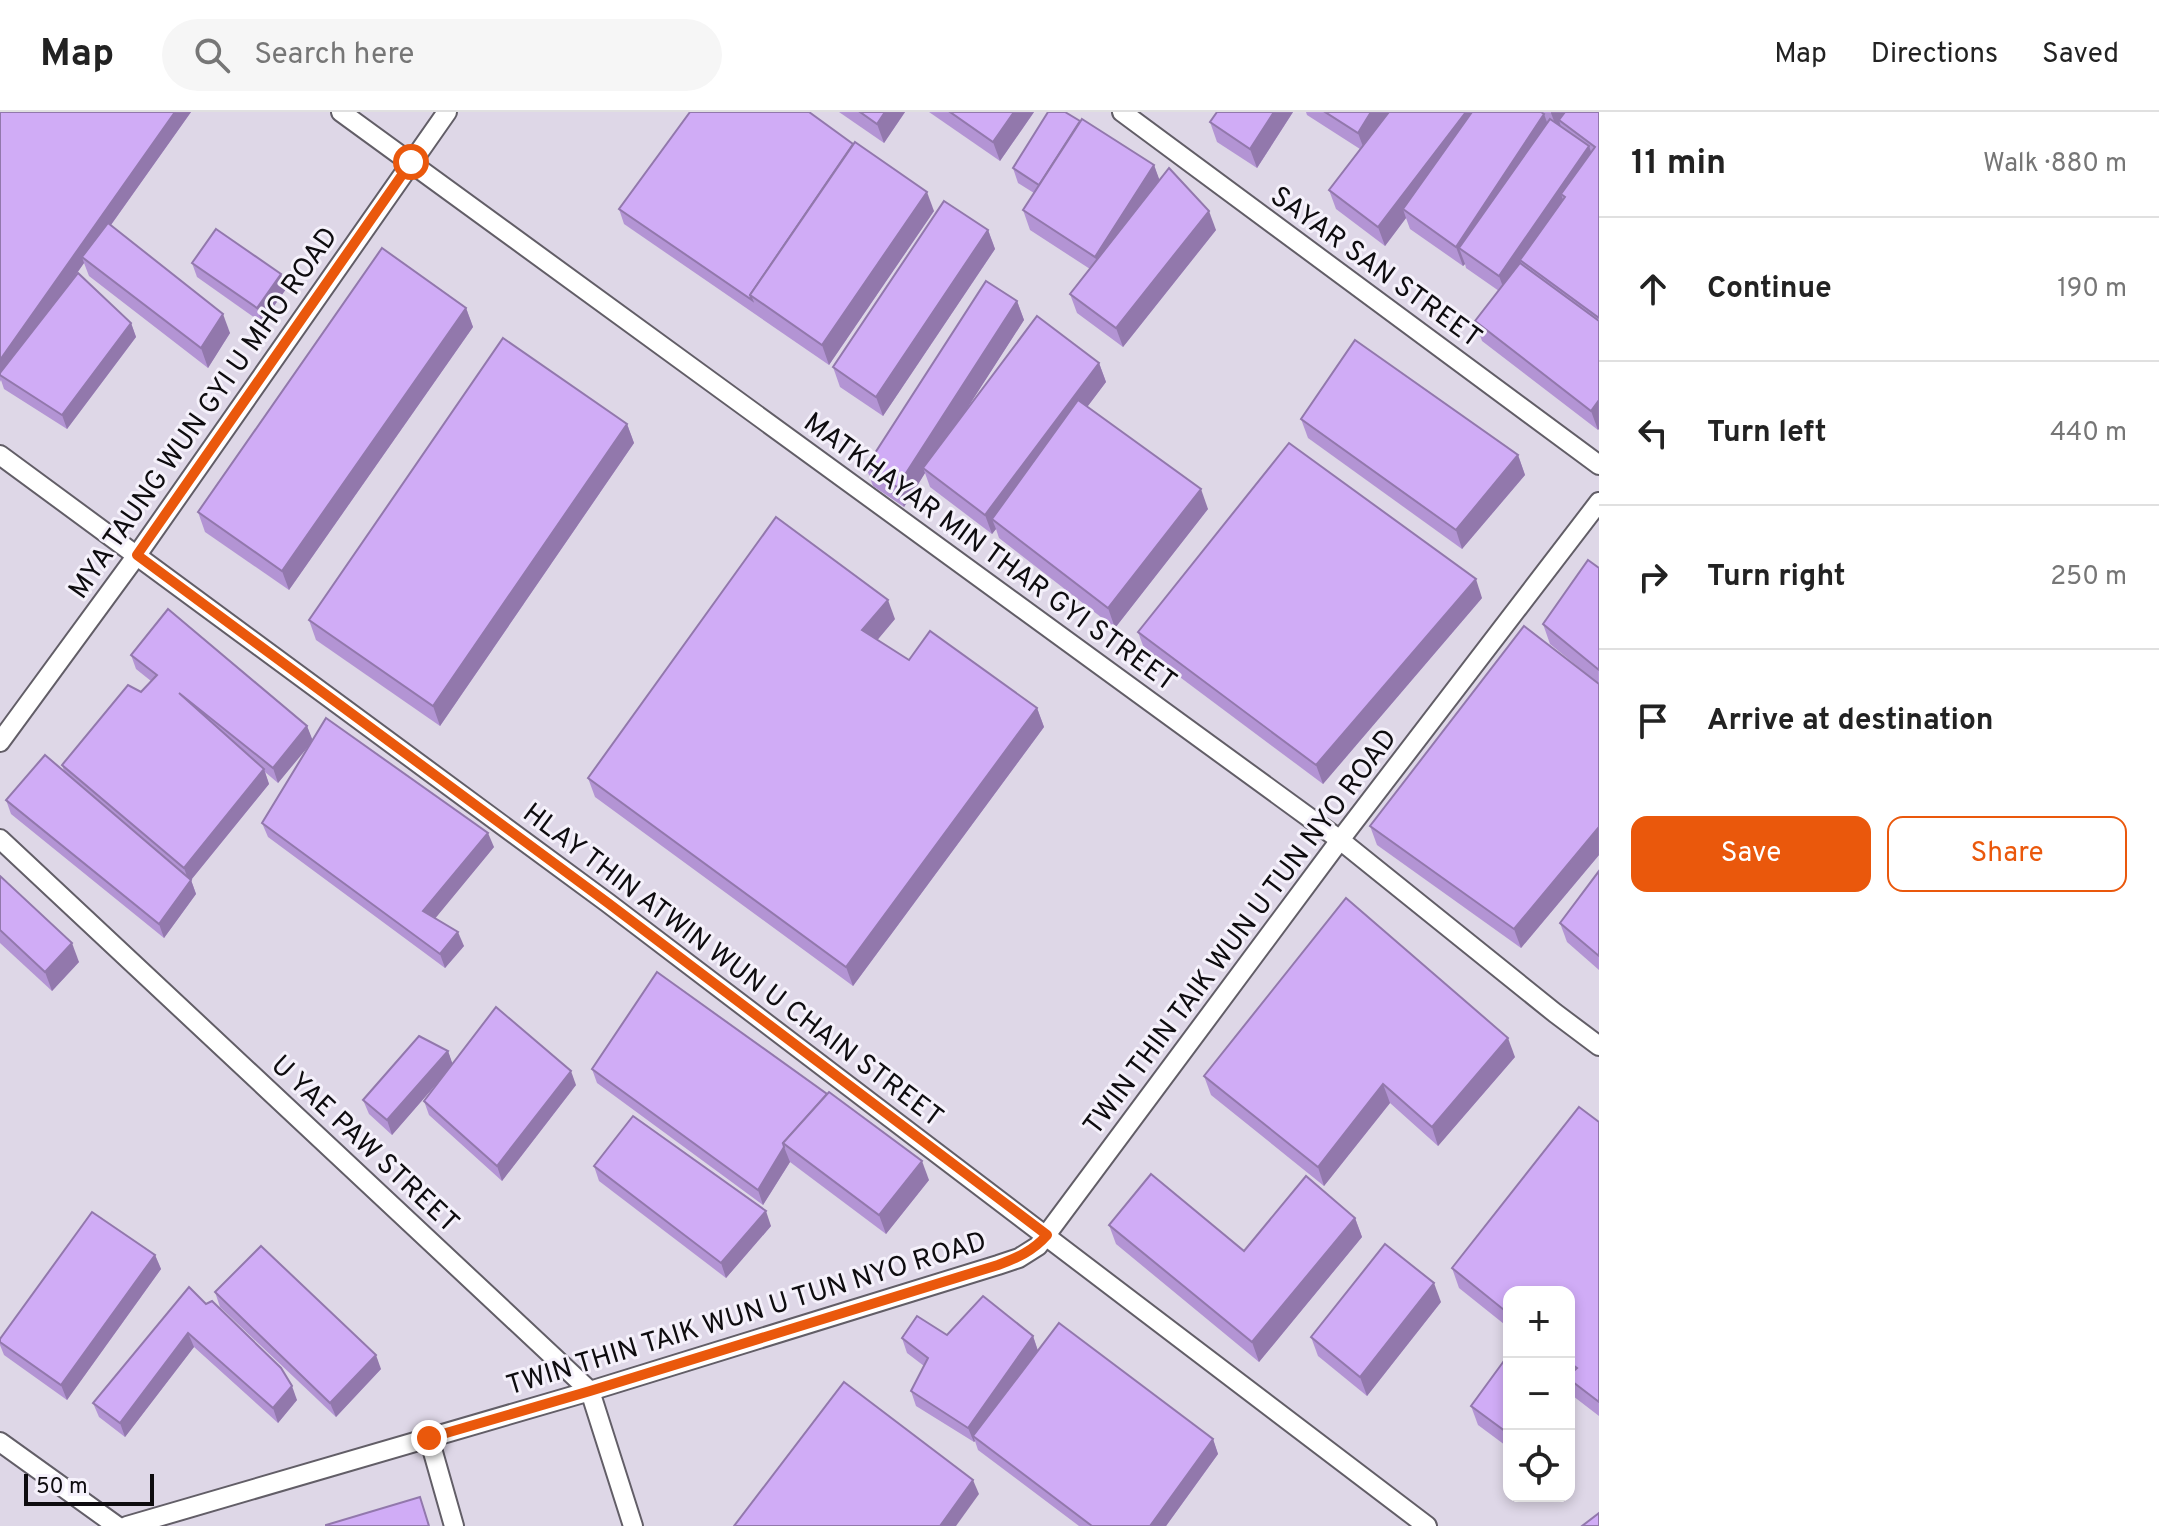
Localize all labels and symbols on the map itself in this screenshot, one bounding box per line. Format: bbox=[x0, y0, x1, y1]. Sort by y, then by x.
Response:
route start bbox=[393, 144, 429, 180]
street label: SAYAR SAN STREET bbox=[1262, 180, 1488, 357]
street label: MYA TAUNG WUN GYI U MHO ROAD bbox=[62, 221, 347, 607]
street label: MATKHAYAR MIN THAR GYI STREET bbox=[795, 406, 1183, 701]
street label: TWIN THIN TAIK WUN U TUN NYO ROAD bbox=[1076, 722, 1406, 1143]
street label: HLAY THIN ATWIN WUN U CHAIN STREET bbox=[515, 796, 950, 1136]
street label: U YAE PAW STREET bbox=[262, 1049, 466, 1242]
street label: TWIN THIN TAIK WUN U TUN NYO ROAD bbox=[502, 1225, 991, 1405]
route end bbox=[411, 1420, 447, 1456]
scale bar bbox=[24, 1470, 154, 1506]

